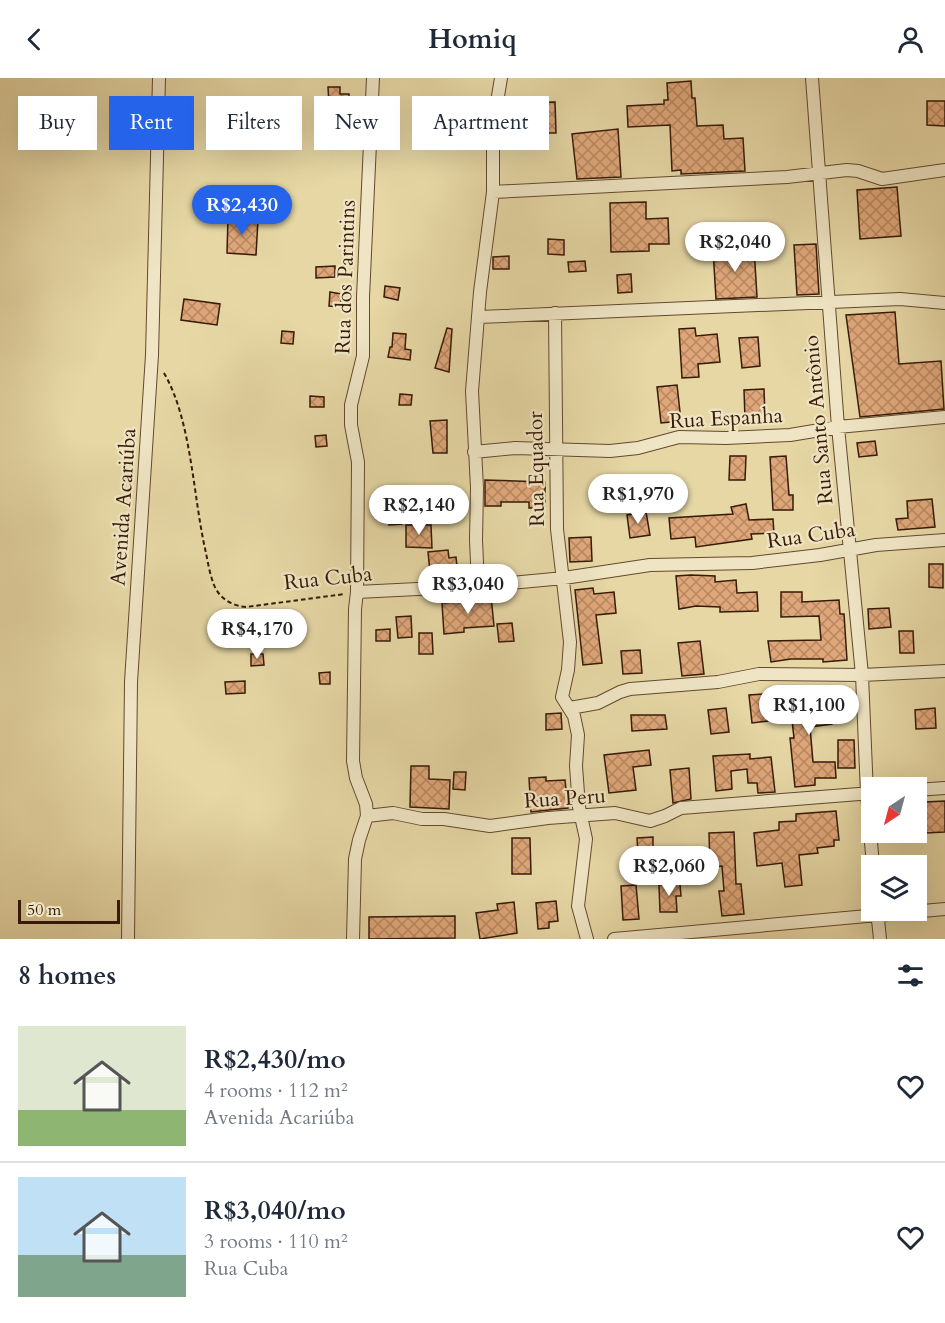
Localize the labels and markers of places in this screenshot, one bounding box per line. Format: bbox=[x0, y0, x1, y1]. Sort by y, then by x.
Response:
pin: R$2,430 bbox=[187, 185, 297, 236]
pin: R$2,040 bbox=[680, 222, 790, 273]
pin: R$1,970 bbox=[583, 474, 693, 525]
pin: R$2,140 bbox=[364, 485, 474, 536]
pin: R$3,040 bbox=[413, 564, 523, 615]
pin: R$4,170 bbox=[202, 609, 312, 660]
pin: R$1,100 bbox=[754, 685, 864, 736]
pin: R$2,060 bbox=[614, 846, 724, 897]

